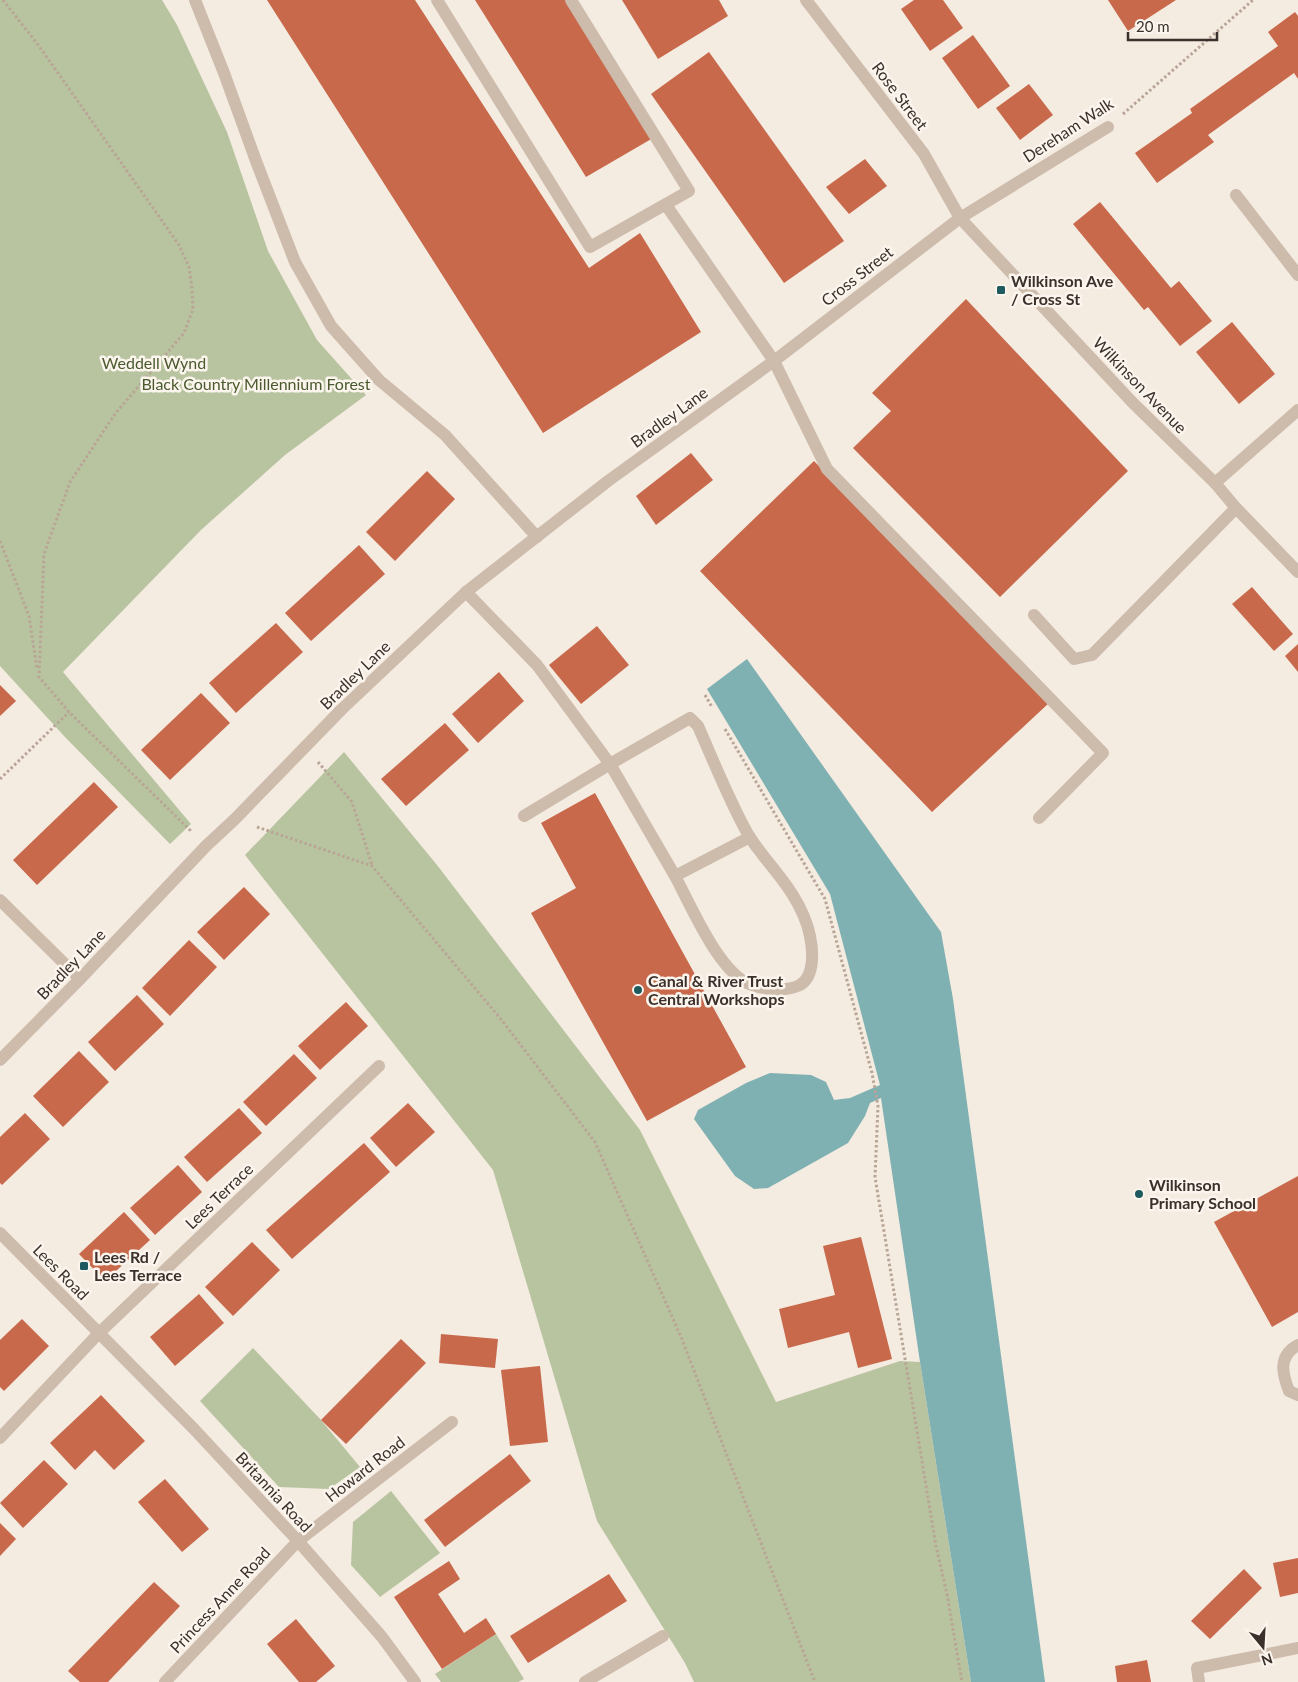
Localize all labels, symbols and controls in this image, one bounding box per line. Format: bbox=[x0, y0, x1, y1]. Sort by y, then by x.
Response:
scale bar bbox=[1128, 10, 1217, 42]
text: 20 m bbox=[1136, 17, 1170, 35]
street label: Rose Street bbox=[869, 58, 932, 134]
street label: Dereham Walk bbox=[1019, 93, 1117, 166]
street label: Cross Street bbox=[817, 242, 896, 309]
place label: Wilkinson Ave / Cross St bbox=[1011, 271, 1114, 308]
marker: Wilkinson Ave / Cross St bbox=[995, 284, 1007, 296]
street label: Wilkinson Avenue bbox=[1090, 333, 1191, 437]
park label: Weddell Wynd bbox=[102, 353, 206, 372]
park label: Black Country Millennium Forest bbox=[141, 374, 371, 393]
street label: Bradley Lane bbox=[627, 382, 711, 451]
street label: Bradley Lane bbox=[316, 636, 394, 713]
street label: Bradley Lane bbox=[32, 925, 109, 1003]
place label: Canal & River Trust Central Workshops bbox=[648, 971, 785, 1008]
marker: Canal & River Trust Central Workshops bbox=[632, 984, 644, 996]
street label: Lees Terrace bbox=[181, 1159, 256, 1232]
place label: Wilkinson Primary School bbox=[1149, 1175, 1256, 1212]
marker: Wilkinson Primary School bbox=[1133, 1188, 1145, 1200]
street label: Lees Road bbox=[30, 1240, 93, 1303]
place label: Lees Rd / Lees Terrace bbox=[94, 1247, 182, 1284]
marker: Lees Rd / Lees Terrace bbox=[78, 1260, 90, 1272]
street label: Howard Road bbox=[321, 1432, 408, 1505]
street label: Britannia Road bbox=[232, 1448, 316, 1536]
street label: Princess Anne Road bbox=[166, 1543, 274, 1657]
north arrow bbox=[1238, 1622, 1288, 1672]
text: N bbox=[1259, 1650, 1275, 1670]

